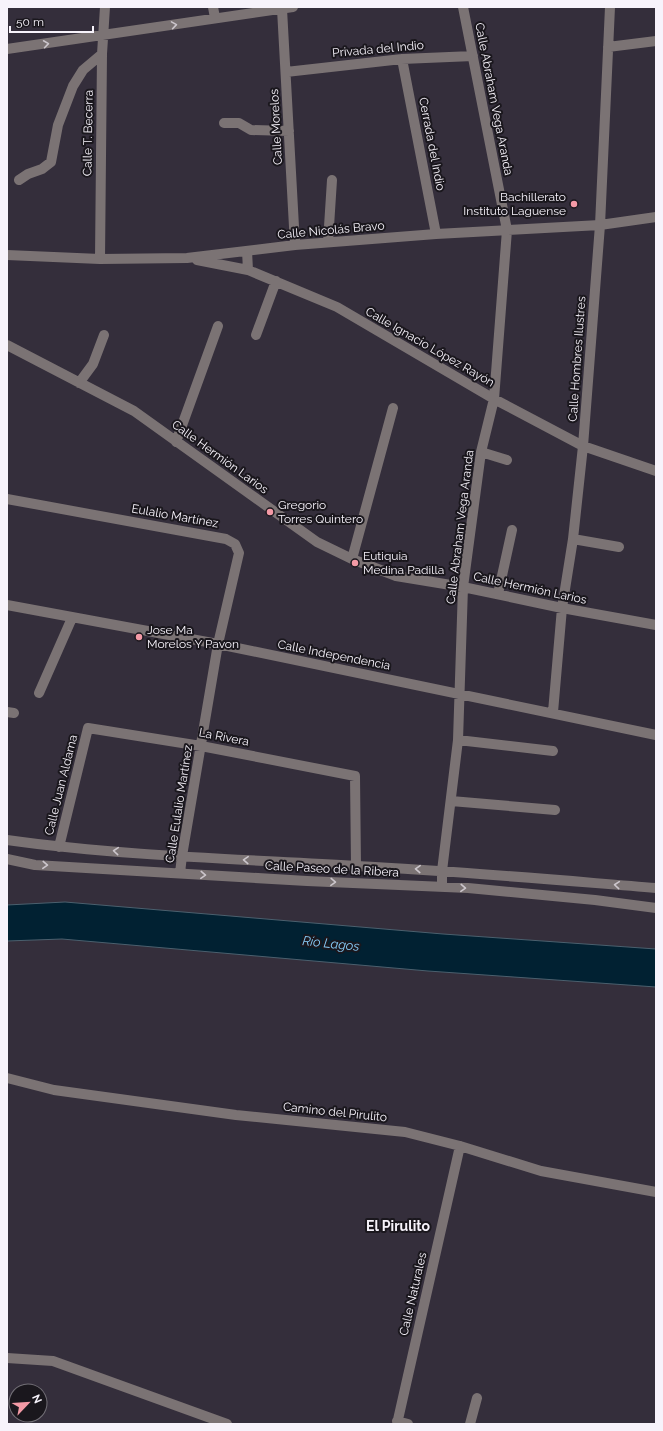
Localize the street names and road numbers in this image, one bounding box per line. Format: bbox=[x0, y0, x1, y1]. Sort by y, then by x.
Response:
street label: Calle Abraham Vega Aranda bbox=[472, 21, 516, 177]
street label: Privada del Indio bbox=[332, 38, 424, 60]
street label: Calle Morelos bbox=[267, 88, 285, 165]
street label: Calle T. Becerra bbox=[80, 90, 96, 176]
street label: Cerrada del Indio bbox=[416, 96, 448, 192]
street label: Calle Nicolás Bravo bbox=[277, 218, 385, 242]
street label: Calle Hombres Ilustres bbox=[566, 296, 588, 422]
street label: Calle Ignacio López Rayón bbox=[363, 304, 497, 390]
street label: Calle Hermión Larios bbox=[169, 417, 271, 497]
street label: Calle Abraham Vega Aranda bbox=[444, 449, 476, 605]
street label: Eulalio Martínez bbox=[130, 501, 220, 531]
street label: Calle Hermión Larios bbox=[472, 569, 588, 607]
street label: Calle Independencia bbox=[276, 637, 392, 673]
street label: La Rivera bbox=[198, 725, 250, 749]
street label: Calle Juan Aldama bbox=[42, 733, 80, 837]
street label: Calle Eulalio Martínez bbox=[163, 744, 195, 864]
street label: Calle Paseo de la Ribera bbox=[265, 858, 399, 880]
street label: Camino del Pirulito bbox=[282, 1100, 388, 1124]
street label: Calle Naturales bbox=[397, 1251, 429, 1337]

